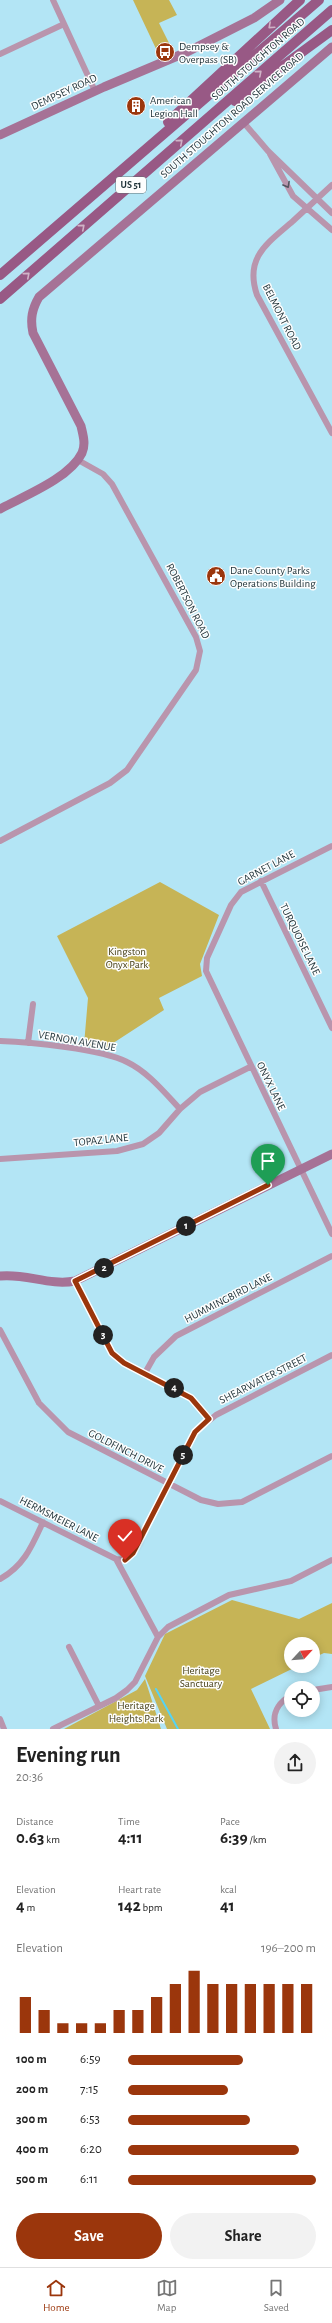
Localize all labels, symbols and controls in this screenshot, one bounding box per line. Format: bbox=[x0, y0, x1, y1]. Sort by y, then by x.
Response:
street label: SOUTH STOUGHTON ROAD bbox=[209, 16, 307, 102]
one-way arrow bbox=[268, 21, 276, 29]
bus stop icon: Dempsey & Overpass (SB) bbox=[154, 41, 176, 63]
place label: Dempsey & Overpass (SB) bbox=[179, 41, 237, 65]
street label: SOUTH STOUGHTON ROAD SERVICE ROAD bbox=[158, 50, 306, 180]
one-way arrow bbox=[255, 70, 262, 77]
street label: DEMPSEY ROAD bbox=[29, 72, 99, 112]
building icon: American Legion Hall bbox=[125, 95, 147, 117]
place label: American Legion Hall bbox=[150, 95, 198, 119]
one-way arrow bbox=[176, 139, 183, 146]
road number: US 51 bbox=[116, 177, 146, 193]
one-way arrow bbox=[282, 181, 290, 189]
one-way arrow bbox=[77, 225, 85, 232]
one-way arrow bbox=[22, 273, 29, 280]
street label: BELMONT ROAD bbox=[261, 282, 303, 352]
street label: ROBERTSON ROAD bbox=[164, 562, 212, 640]
public building icon: Dane County Parks Operations Building bbox=[205, 565, 227, 587]
place label: Dane County Parks Operations Building bbox=[230, 565, 316, 589]
street label: GARNET LANE bbox=[236, 848, 297, 888]
street label: TURQUOISE LANE bbox=[278, 901, 322, 977]
park label: Kingston Onyx Park bbox=[106, 946, 148, 970]
street label: VERNON AVENUE bbox=[37, 1029, 117, 1053]
street label: ONYX LANE bbox=[255, 1060, 288, 1112]
street label: TOPAZ LANE bbox=[73, 1132, 130, 1148]
pin bbox=[251, 1144, 285, 1185]
icon: arrive bbox=[257, 1150, 279, 1172]
pin: 1 bbox=[176, 1216, 196, 1236]
text: 1 bbox=[184, 1220, 188, 1231]
pin: 2 bbox=[94, 1258, 114, 1278]
text: 2 bbox=[101, 1262, 107, 1273]
street label: HUMMINGBIRD LANE bbox=[183, 1271, 274, 1325]
pin: 3 bbox=[93, 1325, 113, 1345]
text: 3 bbox=[101, 1329, 105, 1340]
street label: SHEARWATER STREET bbox=[217, 1352, 309, 1406]
pin: 4 bbox=[164, 1378, 184, 1398]
text: 4 bbox=[171, 1382, 177, 1393]
street label: GOLDFINCH DRIVE bbox=[87, 1427, 166, 1475]
pin: 5 bbox=[173, 1445, 193, 1465]
text: 5 bbox=[181, 1449, 185, 1460]
street label: HERMSMEIER LANE bbox=[18, 1494, 101, 1544]
pin bbox=[108, 1519, 142, 1560]
icon: check bbox=[114, 1525, 136, 1547]
north arrow bbox=[284, 1637, 320, 1673]
map controls bbox=[284, 1637, 320, 1717]
park label: Heritage Sanctuary bbox=[180, 1665, 222, 1689]
button: locate bbox=[284, 1681, 320, 1717]
park label: Heritage Heights Park bbox=[109, 1700, 163, 1724]
button: share bbox=[274, 1742, 316, 1784]
text: Evening run bbox=[16, 1744, 121, 1766]
text: 20:36 bbox=[16, 1771, 43, 1784]
text: Distance bbox=[16, 1816, 53, 1827]
text: Time bbox=[118, 1816, 140, 1827]
text: Pace bbox=[220, 1816, 240, 1827]
text: 0.63 bbox=[16, 1829, 44, 1846]
text: 4:11 bbox=[118, 1829, 143, 1846]
text: 6:39 bbox=[220, 1829, 248, 1846]
text: km bbox=[44, 1834, 60, 1845]
text: /km bbox=[248, 1834, 266, 1845]
text: Elevation bbox=[16, 1884, 56, 1895]
text: Heart rate bbox=[118, 1884, 161, 1895]
text: kcal bbox=[220, 1884, 237, 1895]
text: 4 bbox=[16, 1897, 25, 1914]
text: 142 bbox=[118, 1897, 141, 1914]
text: 41 bbox=[220, 1897, 235, 1914]
text: m bbox=[25, 1902, 35, 1913]
text: bpm bbox=[141, 1902, 162, 1913]
text: Elevation bbox=[16, 1942, 63, 1955]
text: 196–200 m bbox=[261, 1942, 316, 1955]
text: 100 m bbox=[16, 2053, 47, 2066]
text: 6:59 bbox=[80, 2053, 101, 2066]
text: 200 m bbox=[16, 2083, 48, 2096]
text: 7:15 bbox=[80, 2083, 98, 2096]
text: 300 m bbox=[16, 2113, 48, 2126]
text: 6:53 bbox=[80, 2113, 100, 2126]
text: 400 m bbox=[16, 2143, 49, 2156]
text: 6:20 bbox=[80, 2143, 102, 2156]
text: 500 m bbox=[16, 2173, 48, 2186]
text: 6:11 bbox=[80, 2173, 98, 2186]
button: Save bbox=[16, 2213, 162, 2259]
button: Share bbox=[170, 2213, 316, 2259]
tab: Home bbox=[43, 2277, 70, 2314]
tab: Map bbox=[156, 2277, 178, 2314]
tab: Saved bbox=[264, 2277, 289, 2314]

